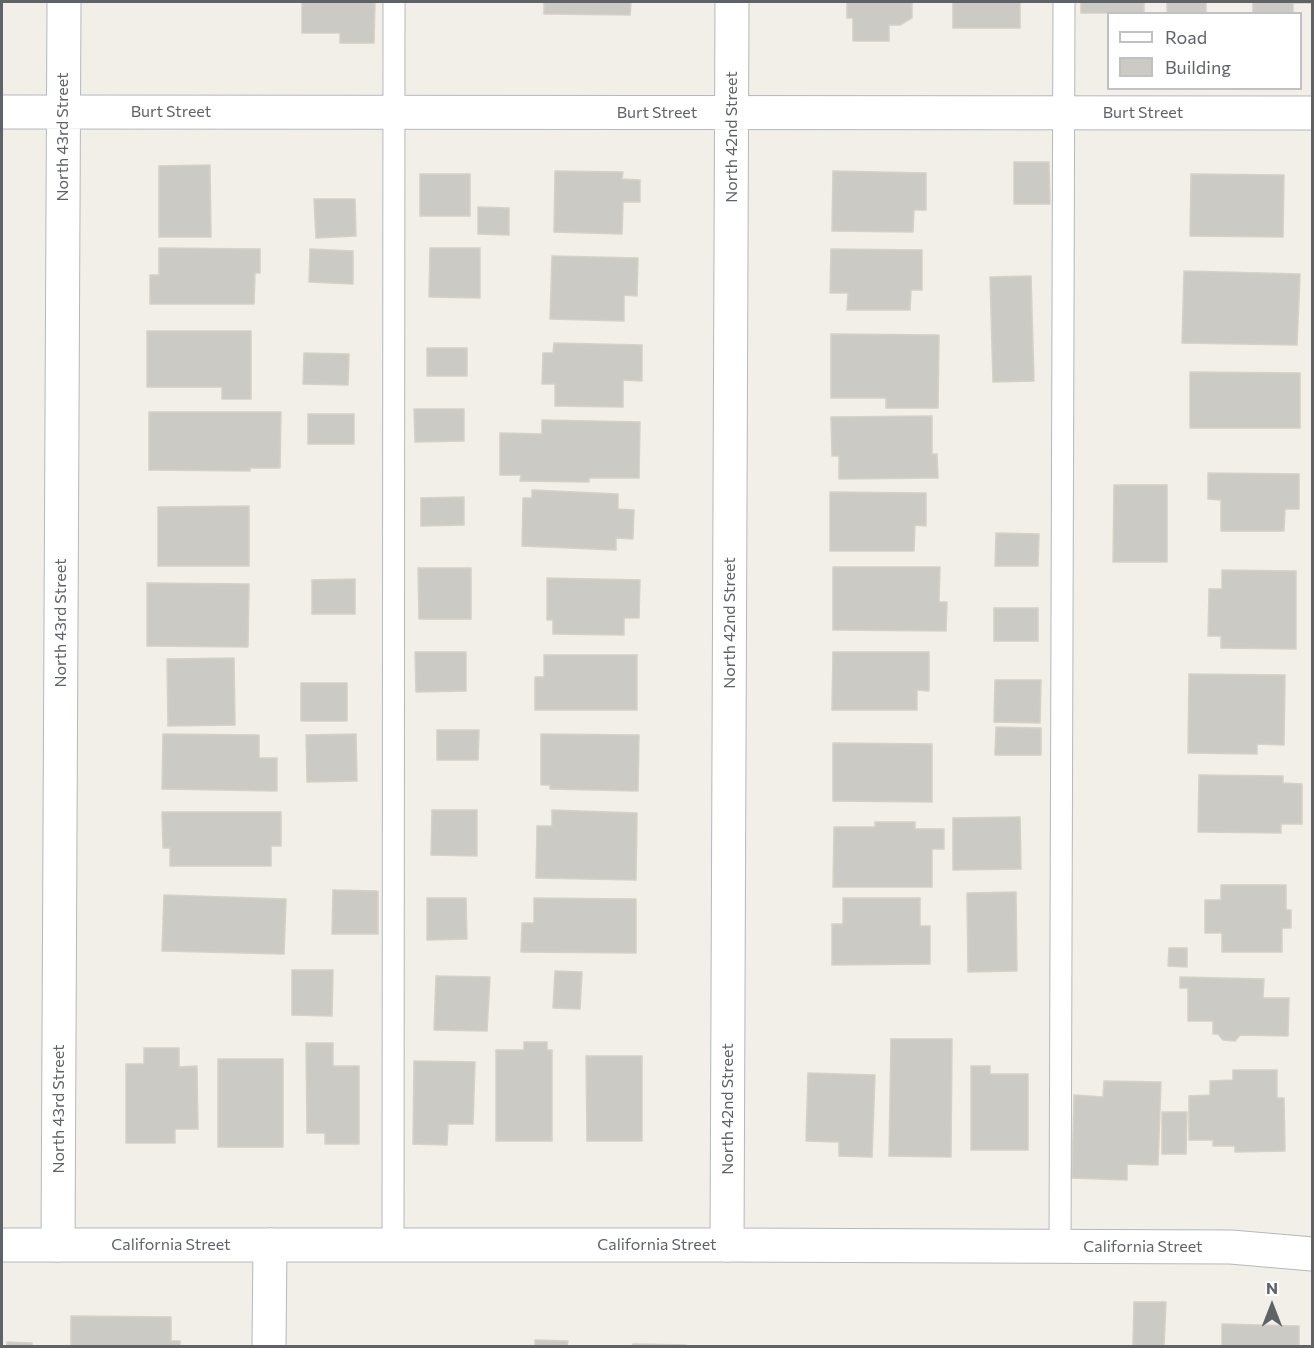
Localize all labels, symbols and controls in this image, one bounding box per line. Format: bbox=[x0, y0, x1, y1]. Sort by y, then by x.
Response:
legend bbox=[1107, 12, 1302, 90]
text: Road bbox=[1165, 26, 1207, 48]
text: Building bbox=[1165, 56, 1231, 78]
street label: North 42nd Street bbox=[722, 71, 742, 203]
street label: North 43rd Street bbox=[53, 72, 73, 202]
street label: Burt Street bbox=[131, 102, 211, 122]
street label: Burt Street bbox=[617, 103, 697, 123]
street label: Burt Street bbox=[1103, 103, 1183, 123]
street label: North 42nd Street bbox=[720, 557, 740, 689]
street label: North 43rd Street bbox=[51, 558, 71, 688]
street label: North 42nd Street bbox=[718, 1043, 738, 1175]
street label: North 43rd Street bbox=[49, 1044, 69, 1174]
street label: California Street bbox=[111, 1235, 231, 1255]
street label: California Street bbox=[597, 1235, 717, 1255]
street label: California Street bbox=[1083, 1237, 1203, 1257]
north arrow bbox=[1242, 1276, 1302, 1336]
text: N bbox=[1266, 1278, 1278, 1297]

